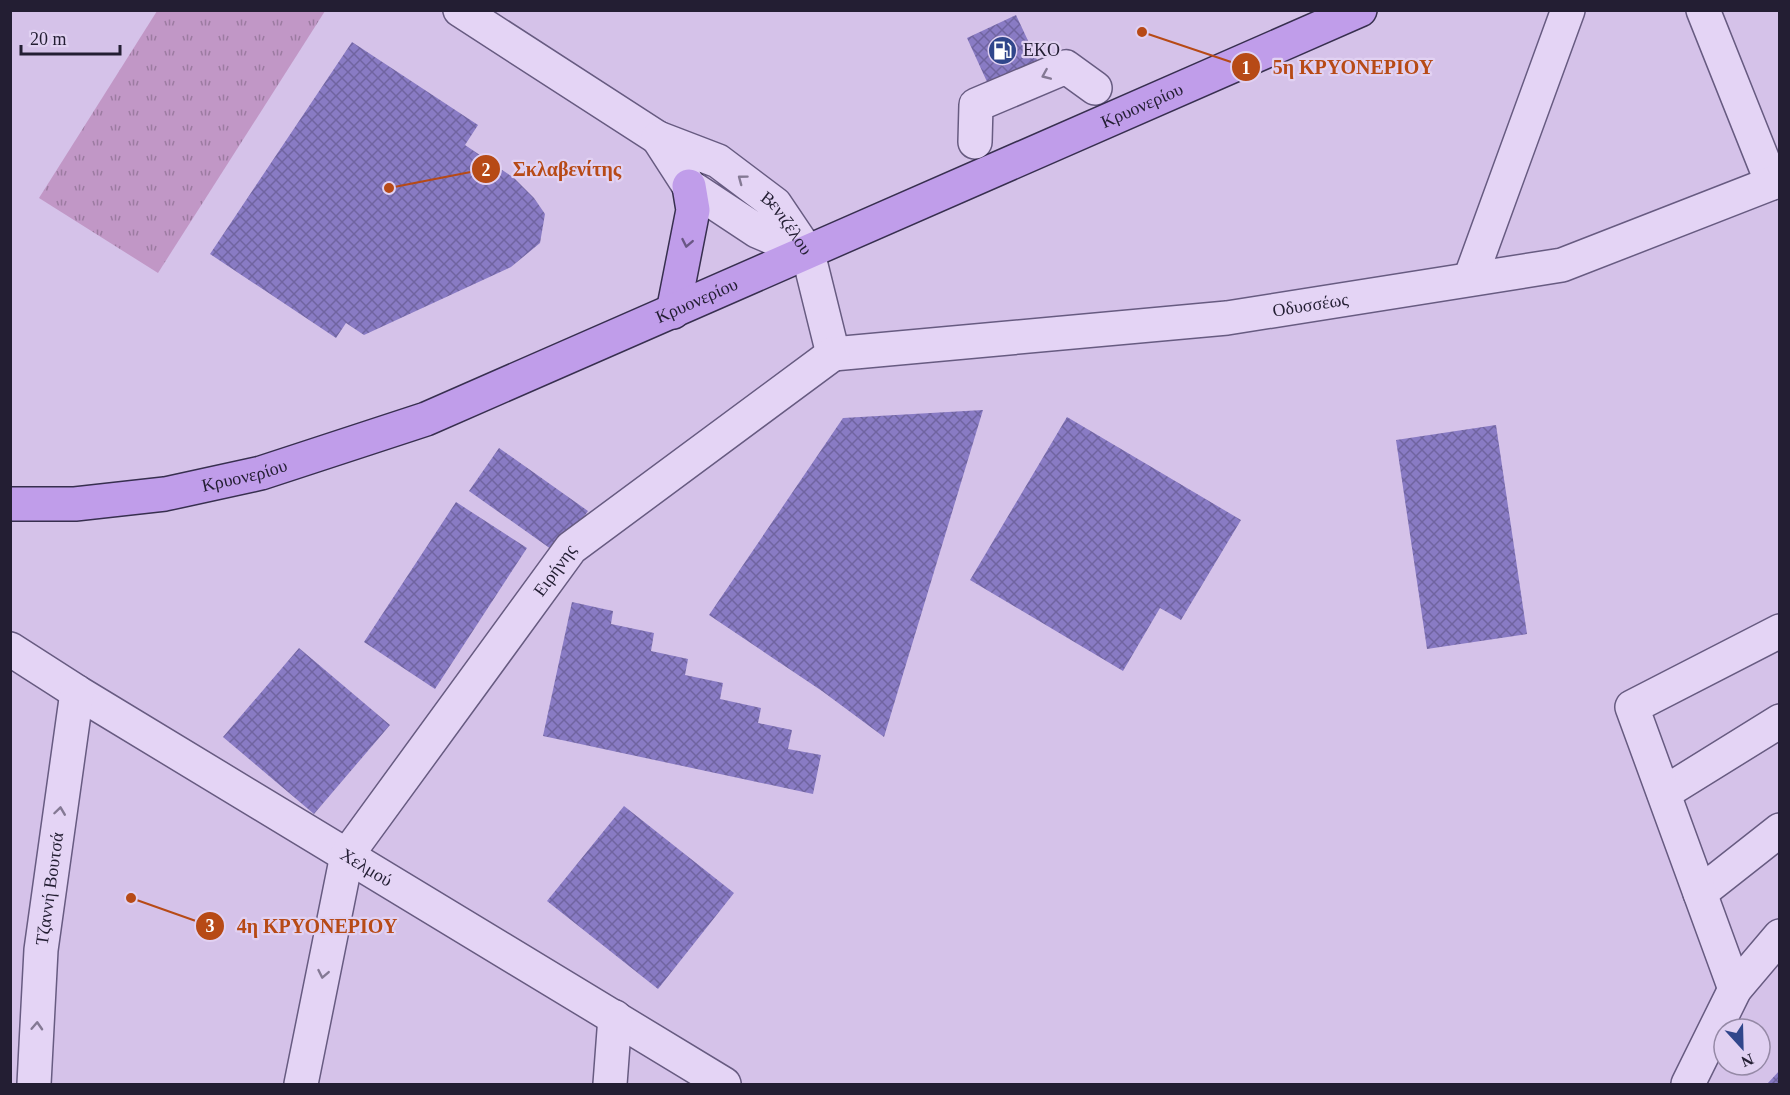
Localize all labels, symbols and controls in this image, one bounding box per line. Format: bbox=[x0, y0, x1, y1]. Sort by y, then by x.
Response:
scale bar bbox=[21, 18, 120, 56]
text: 20 m bbox=[30, 29, 67, 49]
fuel station icon: EKO bbox=[986, 34, 1018, 66]
place label: EKO bbox=[1023, 40, 1060, 60]
callout: 5η ΚΡΥΟΝΕΡΙΟΥ bbox=[1231, 48, 1446, 86]
text: 5η ΚΡΥΟΝΕΡΙΟΥ bbox=[1273, 56, 1434, 79]
text: 1 bbox=[1242, 58, 1251, 78]
one-way arrow bbox=[1041, 68, 1052, 80]
street label: Κρυονερίου bbox=[1098, 79, 1186, 132]
callout: Σκλαβενίτης bbox=[471, 150, 634, 188]
text: Σκλαβενίτης bbox=[513, 158, 622, 181]
text: 2 bbox=[482, 160, 491, 180]
one-way arrow bbox=[738, 175, 749, 186]
street label: Βενιζέλου bbox=[757, 187, 816, 259]
one-way arrow bbox=[681, 238, 694, 248]
street label: Κρυονερίου bbox=[653, 274, 741, 327]
street label: Οδυσσέως bbox=[1271, 289, 1350, 321]
street label: Κρυονερίου bbox=[200, 455, 290, 496]
street label: Ειρήνης bbox=[529, 541, 580, 600]
one-way arrow bbox=[54, 807, 66, 816]
street label: Τζαννή Βουτσά bbox=[32, 830, 67, 946]
street label: Χελμού bbox=[337, 844, 396, 891]
callout: 4η ΚΡΥΟΝΕΡΙΟΥ bbox=[195, 907, 410, 945]
text: 4η ΚΡΥΟΝΕΡΙΟΥ bbox=[237, 915, 398, 938]
text: 3 bbox=[206, 916, 215, 936]
one-way arrow bbox=[317, 969, 330, 979]
north arrow bbox=[1712, 1017, 1772, 1077]
one-way arrow bbox=[31, 1022, 44, 1031]
text: N bbox=[1738, 1050, 1756, 1071]

